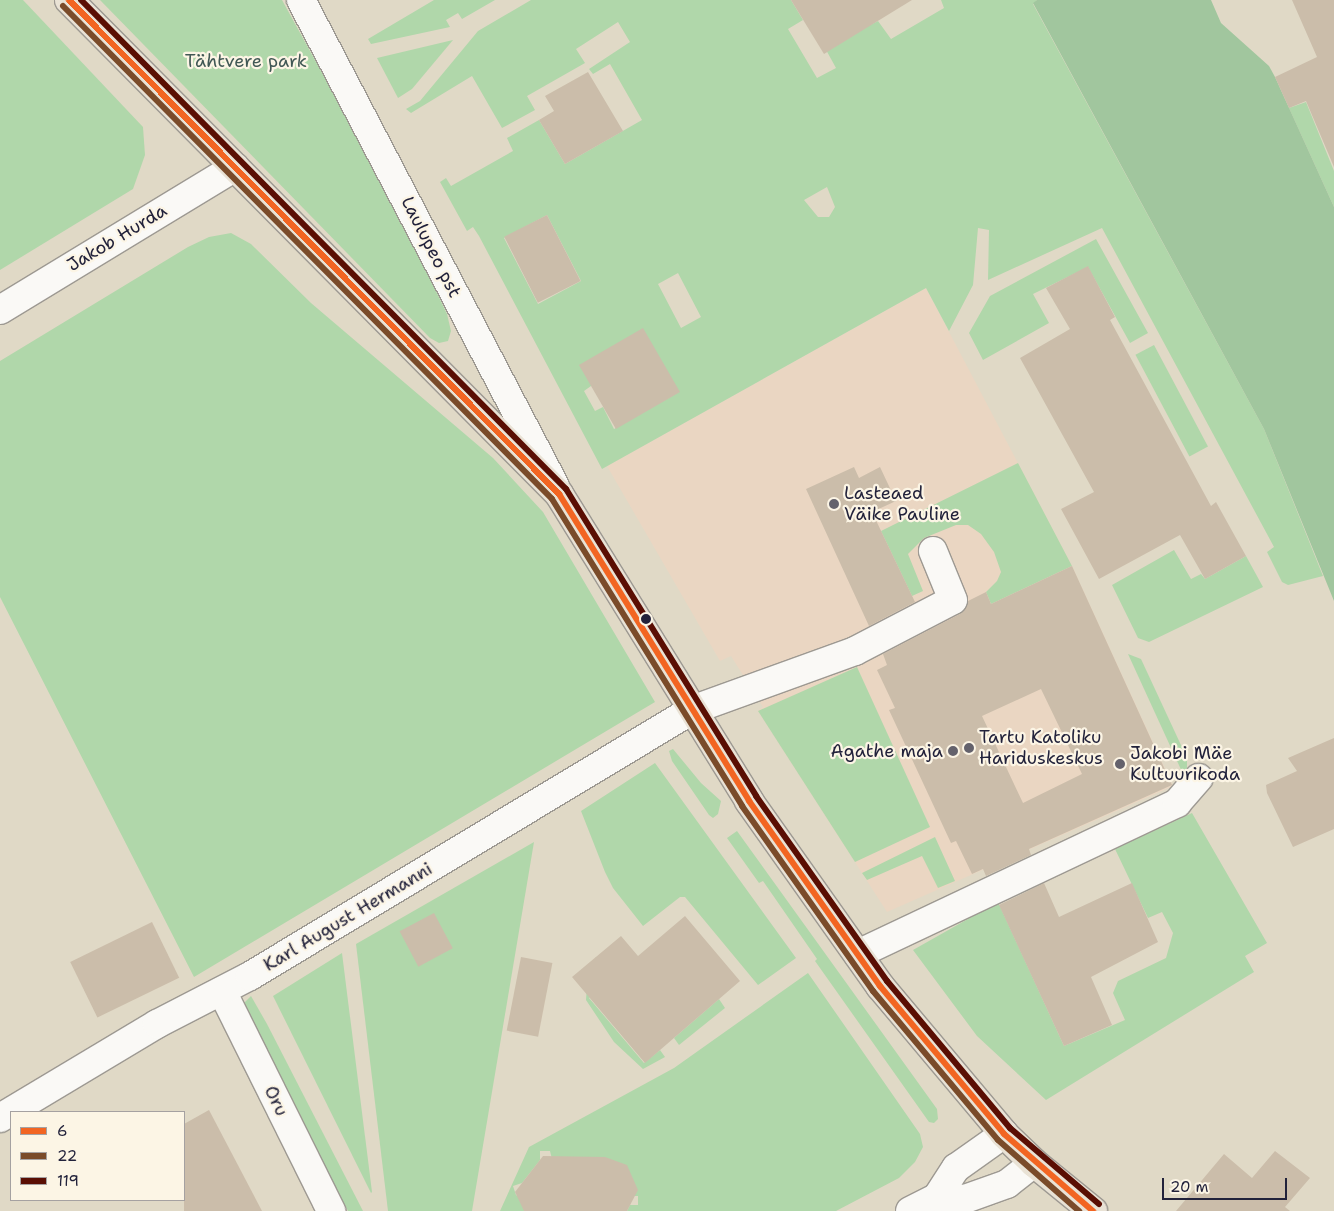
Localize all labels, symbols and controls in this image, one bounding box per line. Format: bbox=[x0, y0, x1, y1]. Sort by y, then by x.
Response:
park label: Tähtvere park bbox=[185, 50, 307, 72]
street label: Laulupeo pst bbox=[396, 193, 466, 301]
street label: Jakob Hurda bbox=[63, 200, 171, 276]
place label: Lasteaed Väike Pauline bbox=[844, 483, 960, 526]
marker: Lasteaed Väike Pauline bbox=[828, 498, 840, 510]
unlabelled marker bbox=[641, 614, 651, 624]
place label: Tartu Katoliku Hariduskeskus bbox=[979, 727, 1103, 770]
place label: Agathe maja bbox=[831, 740, 943, 762]
marker: Tartu Katoliku Hariduskeskus bbox=[963, 742, 975, 754]
place label: Jakobi Mäe Kultuurikoda bbox=[1130, 743, 1240, 786]
marker: Agathe maja bbox=[947, 745, 959, 757]
marker: Jakobi Mäe Kultuurikoda bbox=[1114, 758, 1126, 770]
street label: Karl August Hermanni bbox=[260, 858, 436, 976]
street label: Oru bbox=[259, 1082, 293, 1120]
legend bbox=[10, 1111, 185, 1201]
text: 6 bbox=[57, 1121, 68, 1141]
text: 22 bbox=[57, 1146, 77, 1166]
scale bar bbox=[1164, 1168, 1289, 1200]
text: 119 bbox=[57, 1171, 79, 1191]
text: 20 m bbox=[1170, 1177, 1209, 1197]

